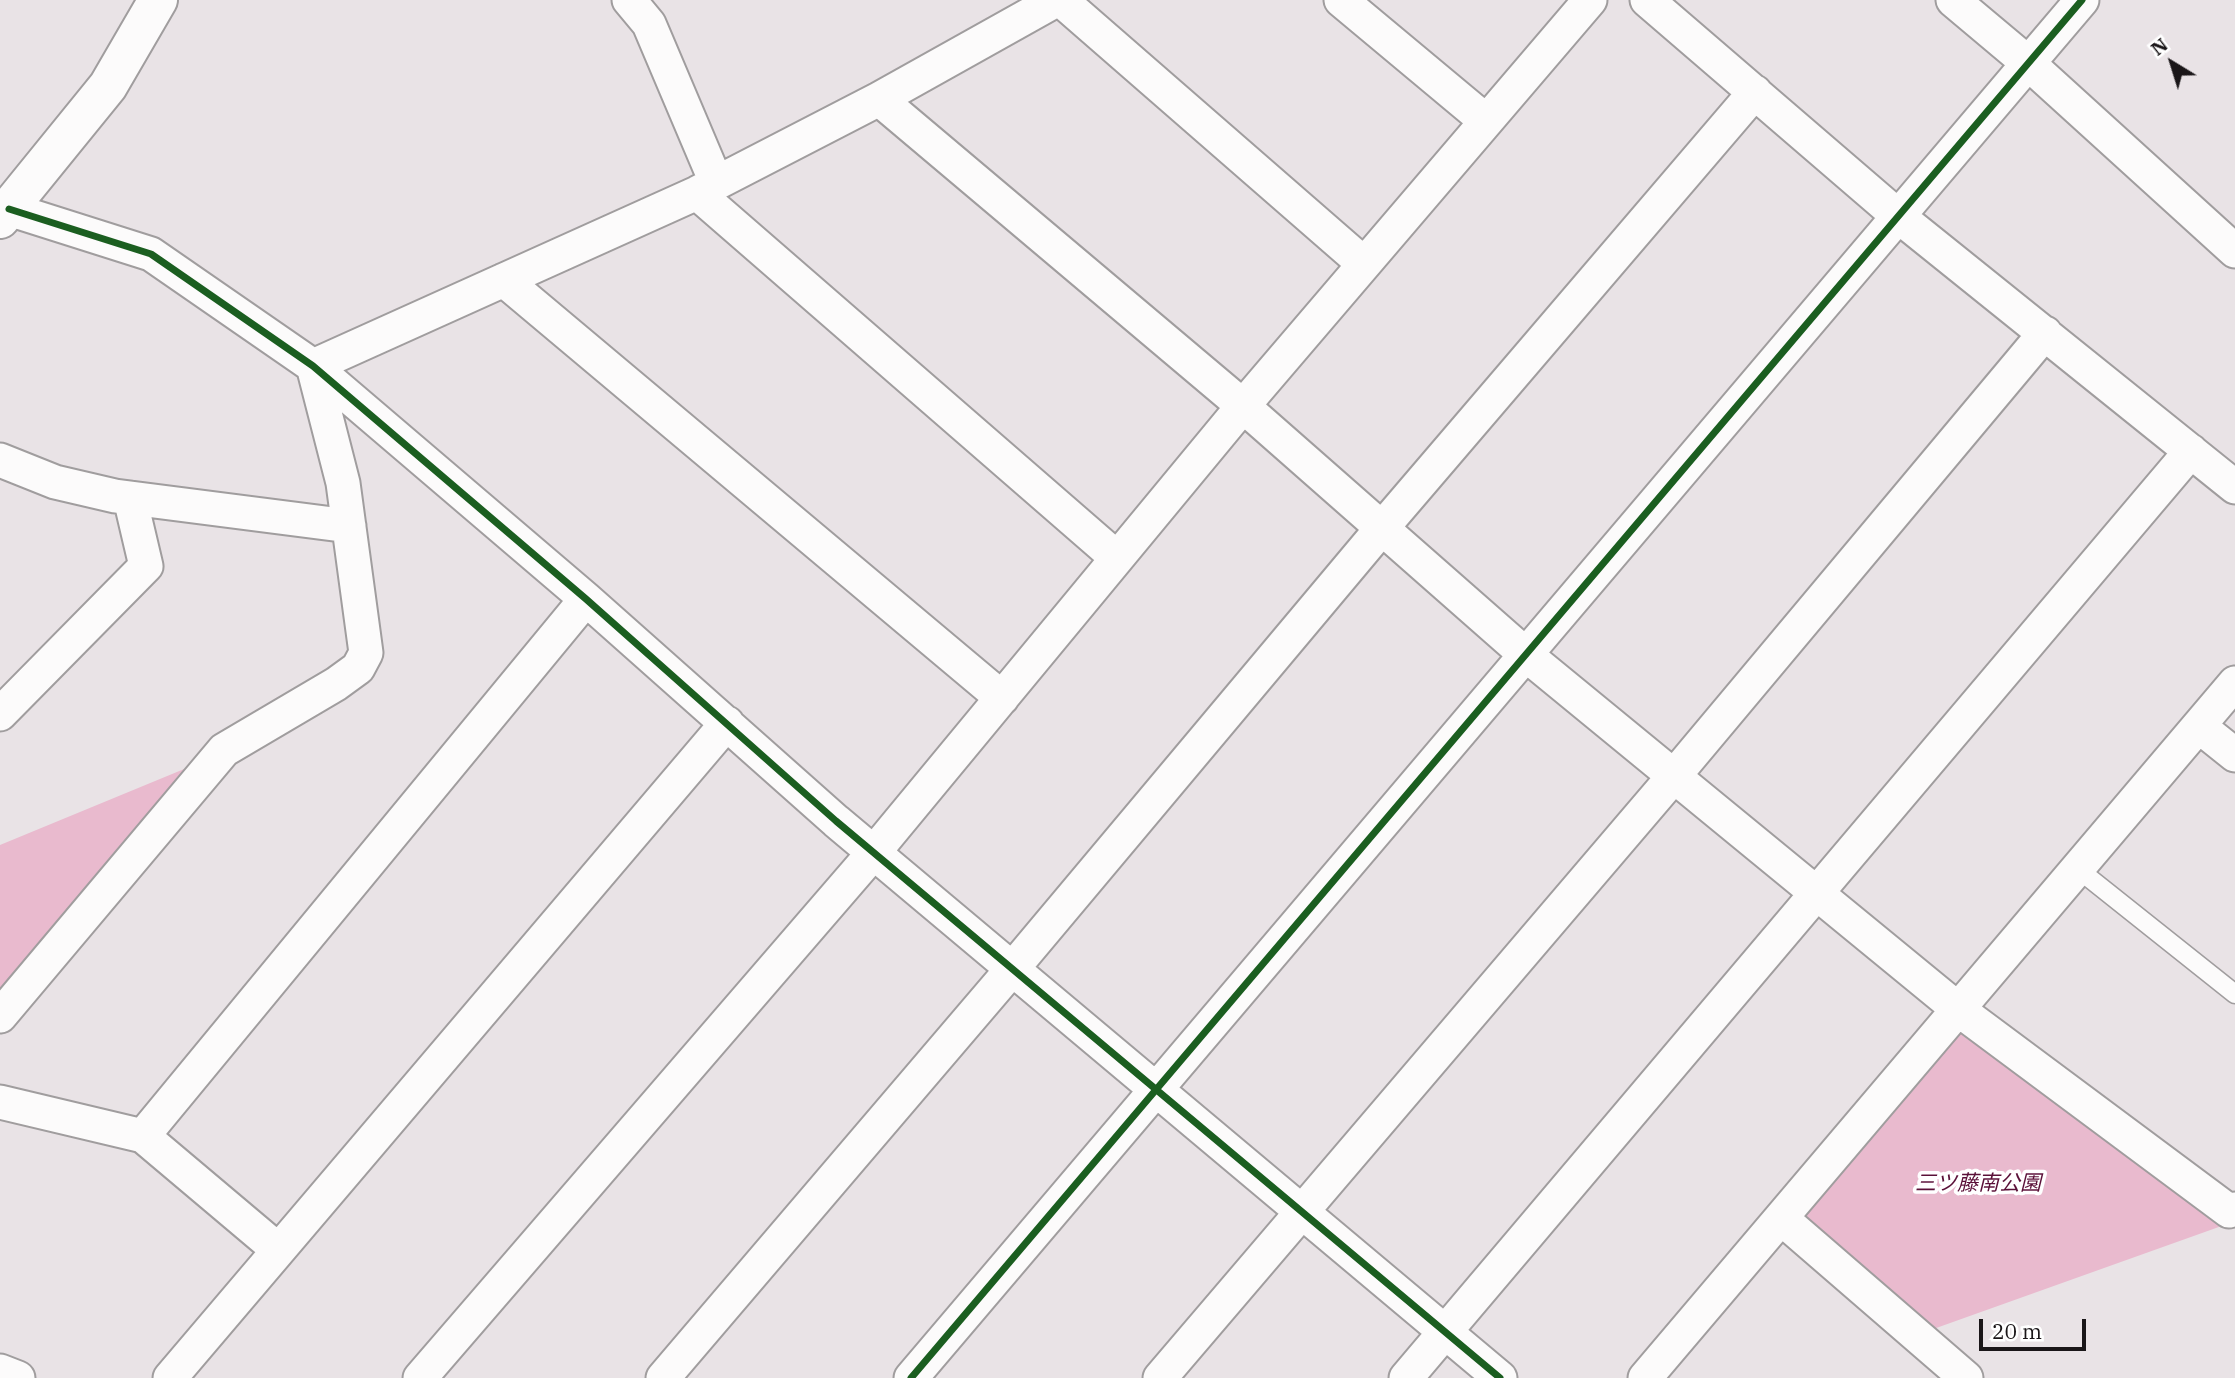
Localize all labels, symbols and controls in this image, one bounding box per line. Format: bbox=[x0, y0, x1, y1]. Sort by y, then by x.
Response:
north arrow bbox=[2137, 28, 2207, 98]
text: N bbox=[2146, 32, 2172, 61]
park label: 三ツ藤南公園 bbox=[1915, 1171, 2041, 1197]
scale bar bbox=[1983, 1304, 2090, 1348]
text: 20 m bbox=[1992, 1317, 2042, 1345]

